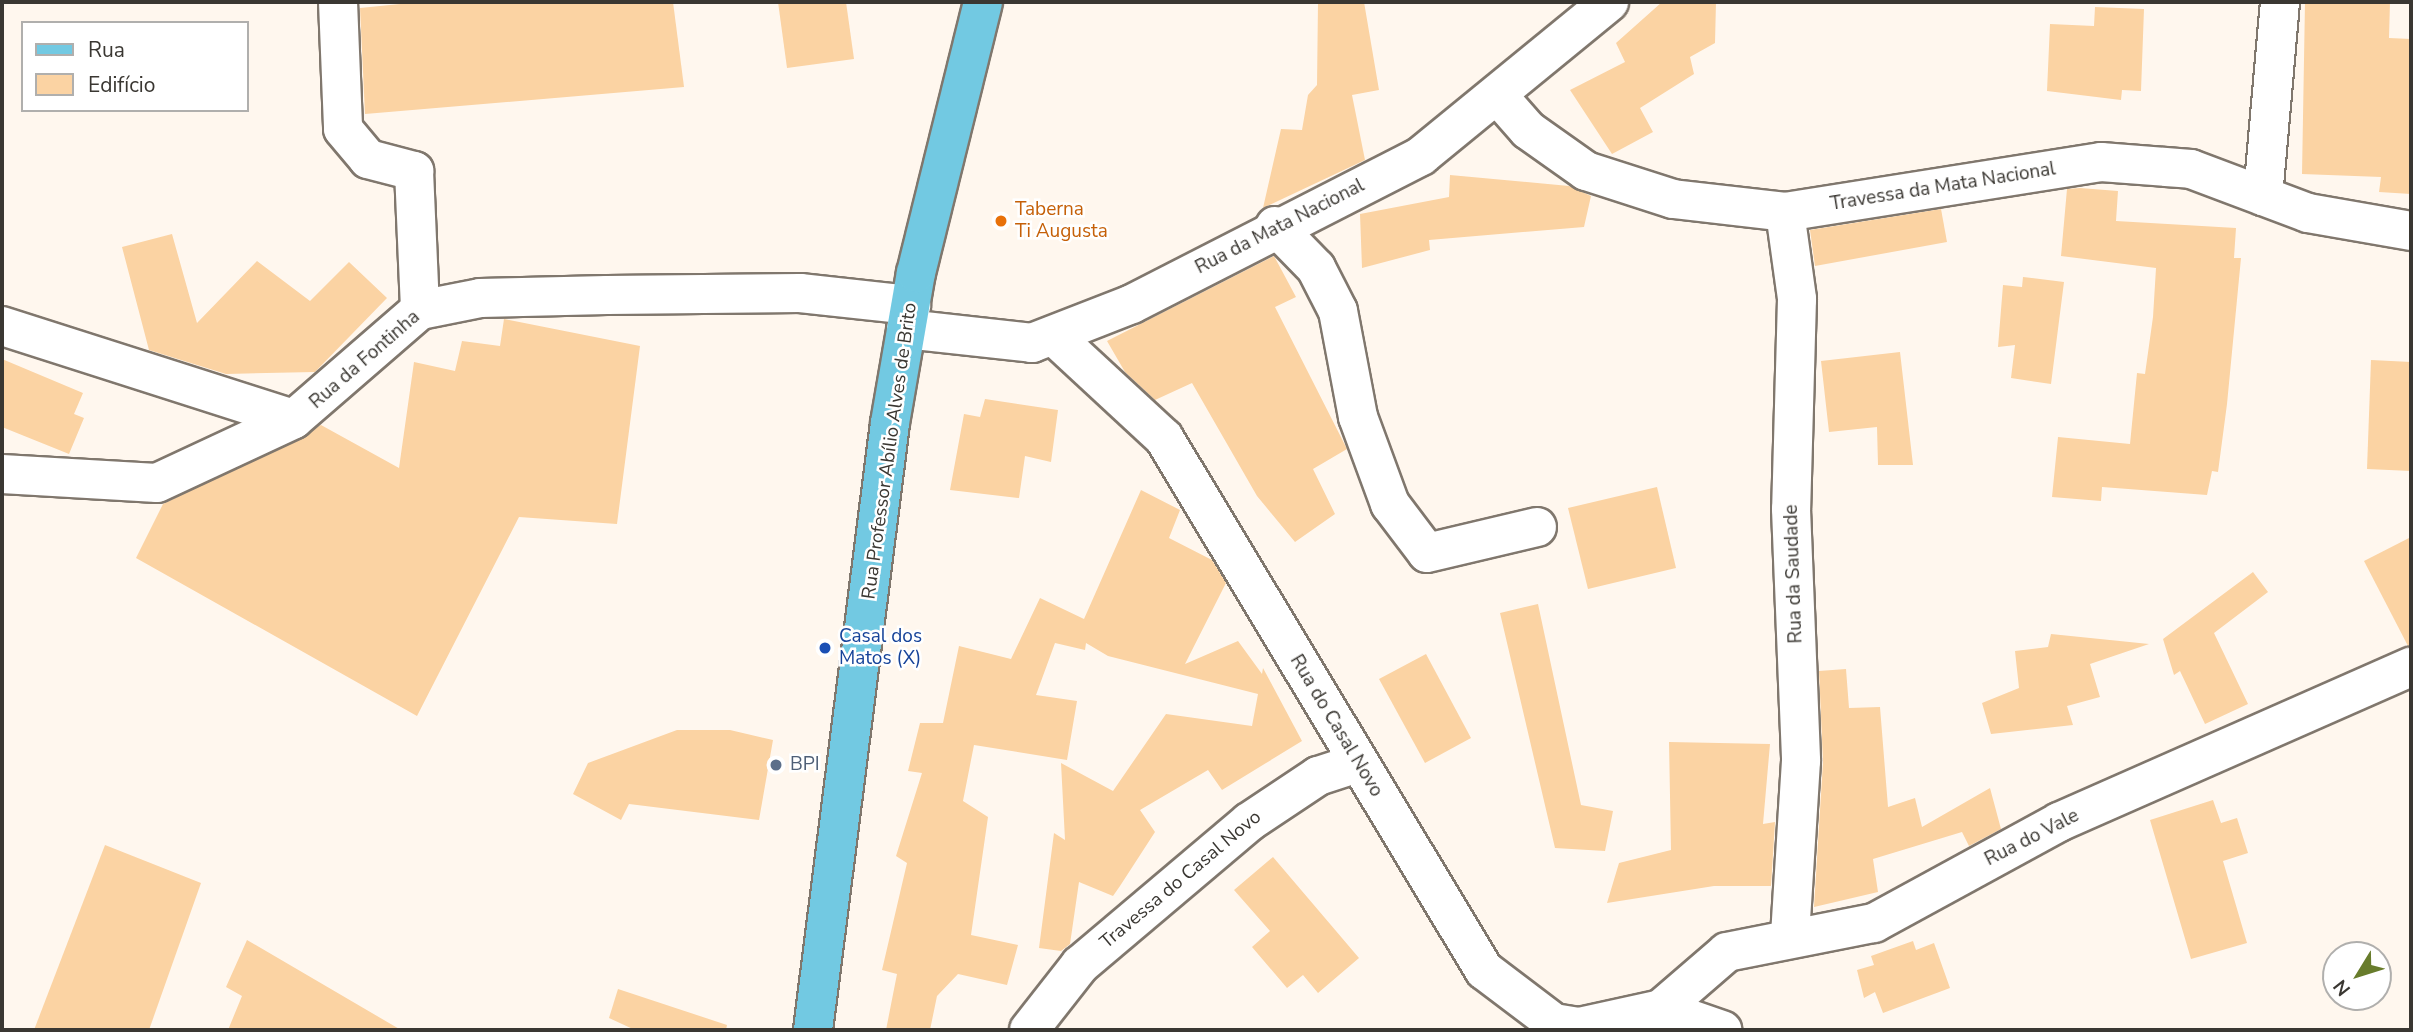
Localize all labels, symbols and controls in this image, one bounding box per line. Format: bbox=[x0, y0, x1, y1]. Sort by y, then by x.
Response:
legend bbox=[21, 21, 248, 112]
text: Rua bbox=[88, 36, 125, 64]
text: Edifício bbox=[88, 71, 155, 99]
street label: Travessa da Mata Nacional bbox=[1829, 158, 2057, 216]
street label: Rua da Mata Nacional bbox=[1192, 174, 1368, 280]
place label: Taberna Ti Augusta bbox=[1015, 199, 1108, 243]
marker: Taberna Ti Augusta bbox=[993, 213, 1009, 229]
street label: Rua Professor Abílio Alves de Brito bbox=[858, 301, 922, 601]
street label: Rua da Fontinha bbox=[305, 306, 425, 414]
street label: Rua da Saudade bbox=[1780, 504, 1808, 644]
place label: Casal dos Matos (X) bbox=[839, 626, 922, 670]
marker: Casal dos Matos (X) bbox=[817, 640, 833, 656]
street label: Rua do Casal Novo bbox=[1285, 651, 1387, 801]
place label: BPI bbox=[790, 754, 820, 776]
marker: BPI bbox=[768, 757, 784, 773]
street label: Rua do Vale bbox=[1981, 805, 2083, 871]
street label: Travessa do Casal Novo bbox=[1096, 806, 1266, 954]
north arrow bbox=[2322, 941, 2392, 1011]
text: N bbox=[2327, 974, 2357, 1001]

